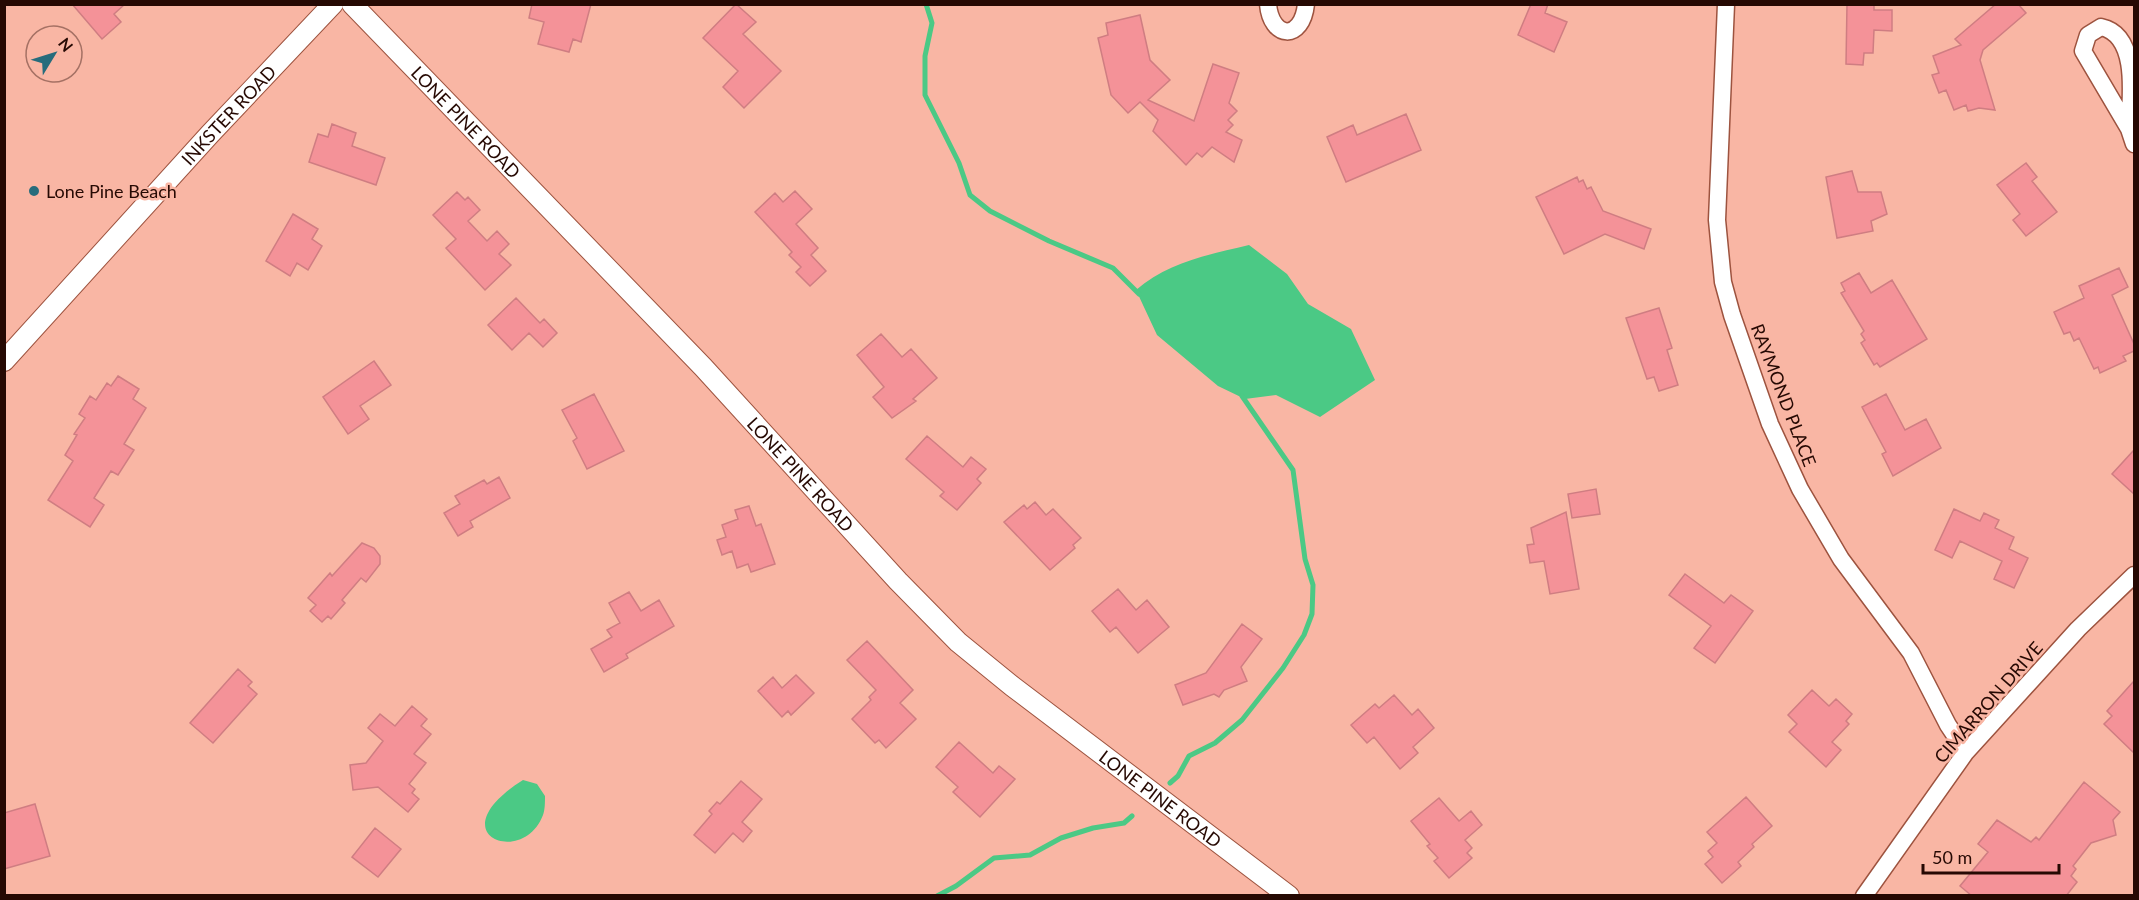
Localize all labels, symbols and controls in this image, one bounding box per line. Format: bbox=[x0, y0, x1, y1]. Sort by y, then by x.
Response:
north arrow bbox=[24, 24, 84, 84]
text: N bbox=[55, 34, 77, 55]
street label: INKSTER ROAD bbox=[176, 61, 280, 169]
street label: LONE PINE ROAD bbox=[407, 61, 525, 183]
place label: Lone Pine Beach bbox=[46, 180, 177, 202]
marker: Lone Pine Beach bbox=[27, 184, 41, 198]
street label: RAYMOND PLACE bbox=[1747, 321, 1821, 469]
street label: LONE PINE ROAD bbox=[743, 412, 859, 536]
street label: CIMARRON DRIVE bbox=[1929, 637, 2047, 767]
street label: LONE PINE ROAD bbox=[1095, 745, 1226, 852]
scale bar bbox=[1923, 837, 2060, 875]
text: 50 m bbox=[1932, 846, 1972, 868]

